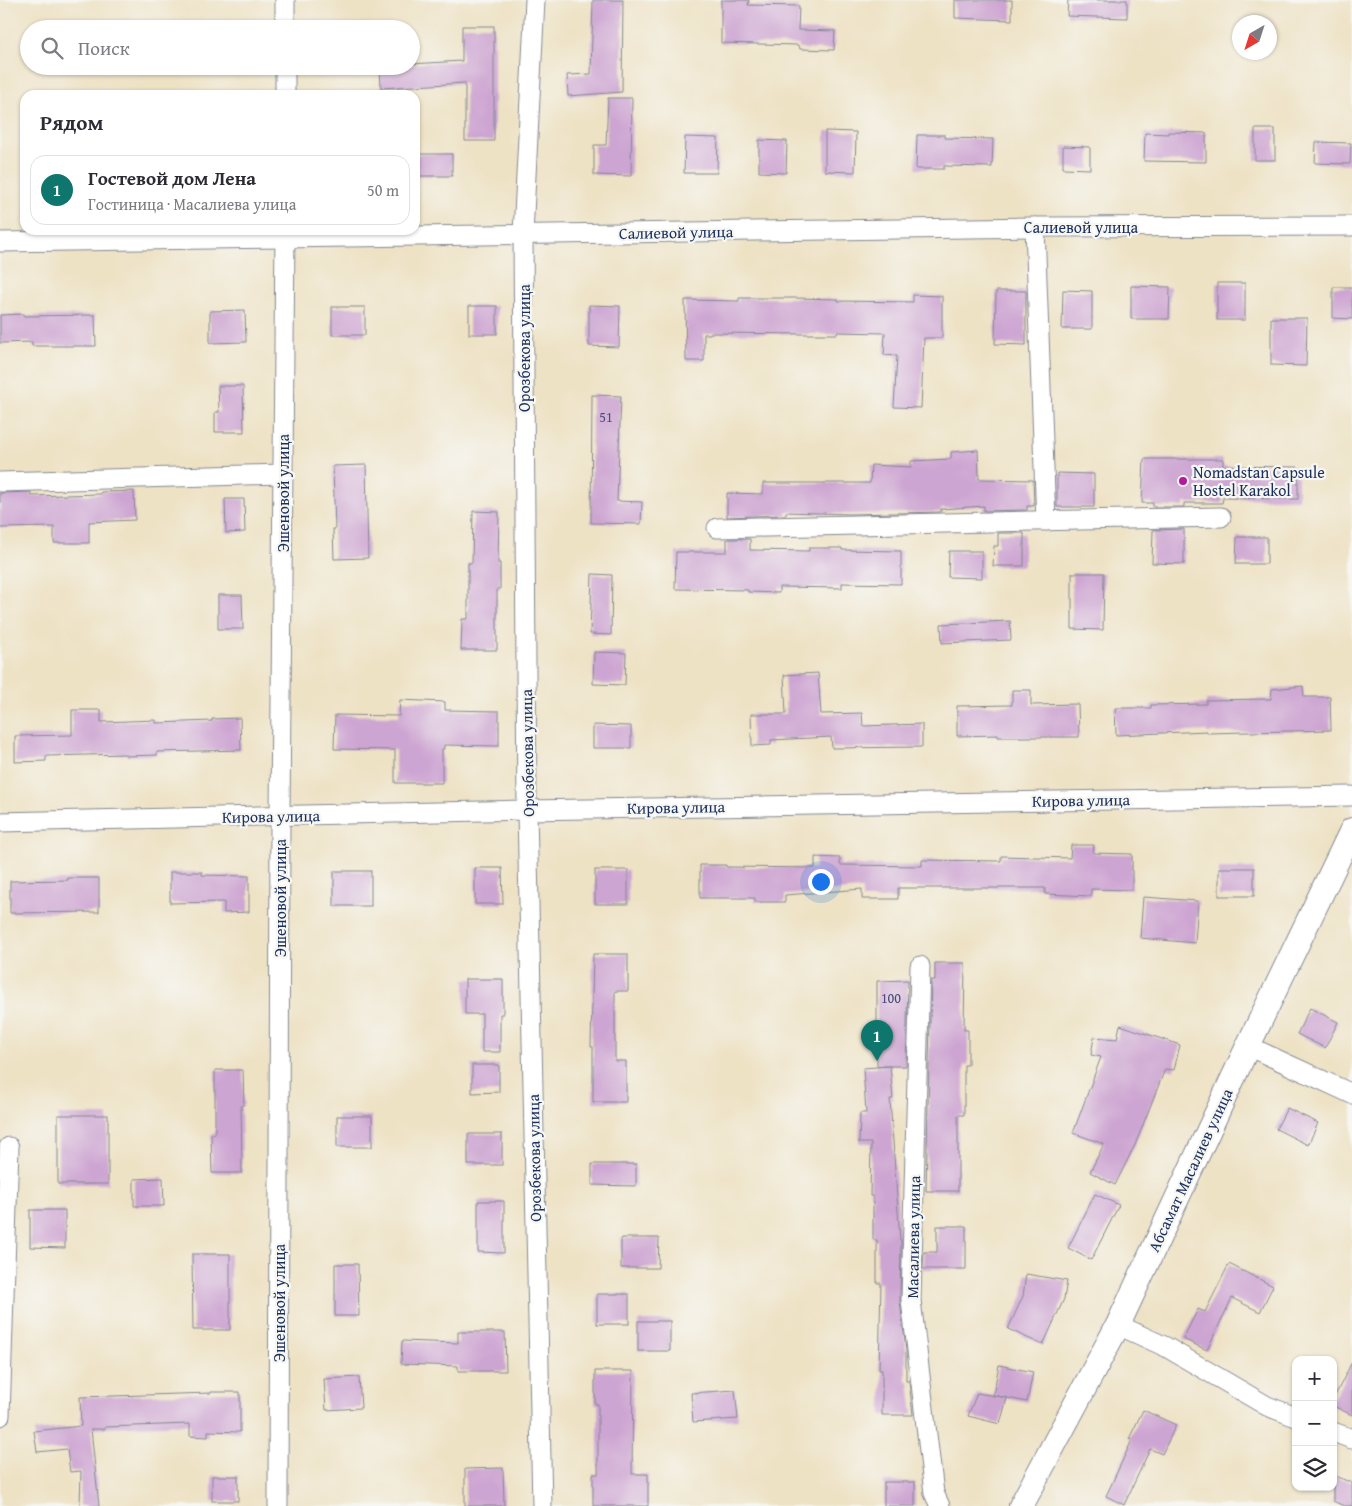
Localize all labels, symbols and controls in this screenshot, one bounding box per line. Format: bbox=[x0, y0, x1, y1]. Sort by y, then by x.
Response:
north arrow bbox=[1232, 15, 1277, 60]
search box bbox=[20, 20, 420, 75]
icon: search bbox=[38, 34, 66, 62]
text: Поиск bbox=[78, 34, 130, 62]
text: Рядом bbox=[40, 107, 103, 138]
text: Гостевой дом Лена bbox=[88, 164, 256, 192]
text: 1 bbox=[53, 178, 61, 202]
text: 50 m bbox=[367, 178, 399, 202]
text: Гостиница · Масалиева улица bbox=[88, 192, 296, 216]
street label: Салиевой улица bbox=[1024, 215, 1139, 239]
street label: Салиевой улица bbox=[619, 219, 734, 245]
street label: Орозбекова улица bbox=[512, 284, 536, 412]
house number: 51 bbox=[599, 407, 613, 427]
street label: Эшеновой улица bbox=[271, 433, 295, 552]
place label: Nomadstan Capsule Hostel Karakol bbox=[1193, 460, 1325, 502]
marker: Nomadstan Capsule Hostel Karakol bbox=[1177, 475, 1189, 487]
street label: Орозбекова улица bbox=[514, 689, 540, 817]
street label: Кирова улица bbox=[1032, 787, 1131, 813]
street label: Кирова улица bbox=[627, 794, 726, 820]
street label: Кирова улица bbox=[222, 803, 321, 829]
street label: Эшеновой улица bbox=[268, 838, 292, 957]
your location bbox=[808, 869, 834, 895]
house number: 100 bbox=[881, 988, 901, 1008]
pin: 1 bbox=[861, 1020, 893, 1061]
street label: Абсамат Масалиев улица bbox=[1141, 1084, 1239, 1256]
street label: Орозбекова улица bbox=[521, 1094, 547, 1222]
street label: Масалиева улица bbox=[900, 1175, 926, 1299]
street label: Эшеновой улица bbox=[267, 1243, 291, 1362]
map controls bbox=[1292, 1356, 1337, 1491]
button: + bbox=[1292, 1356, 1337, 1401]
button: − bbox=[1292, 1401, 1337, 1446]
button: layers bbox=[1292, 1446, 1337, 1491]

